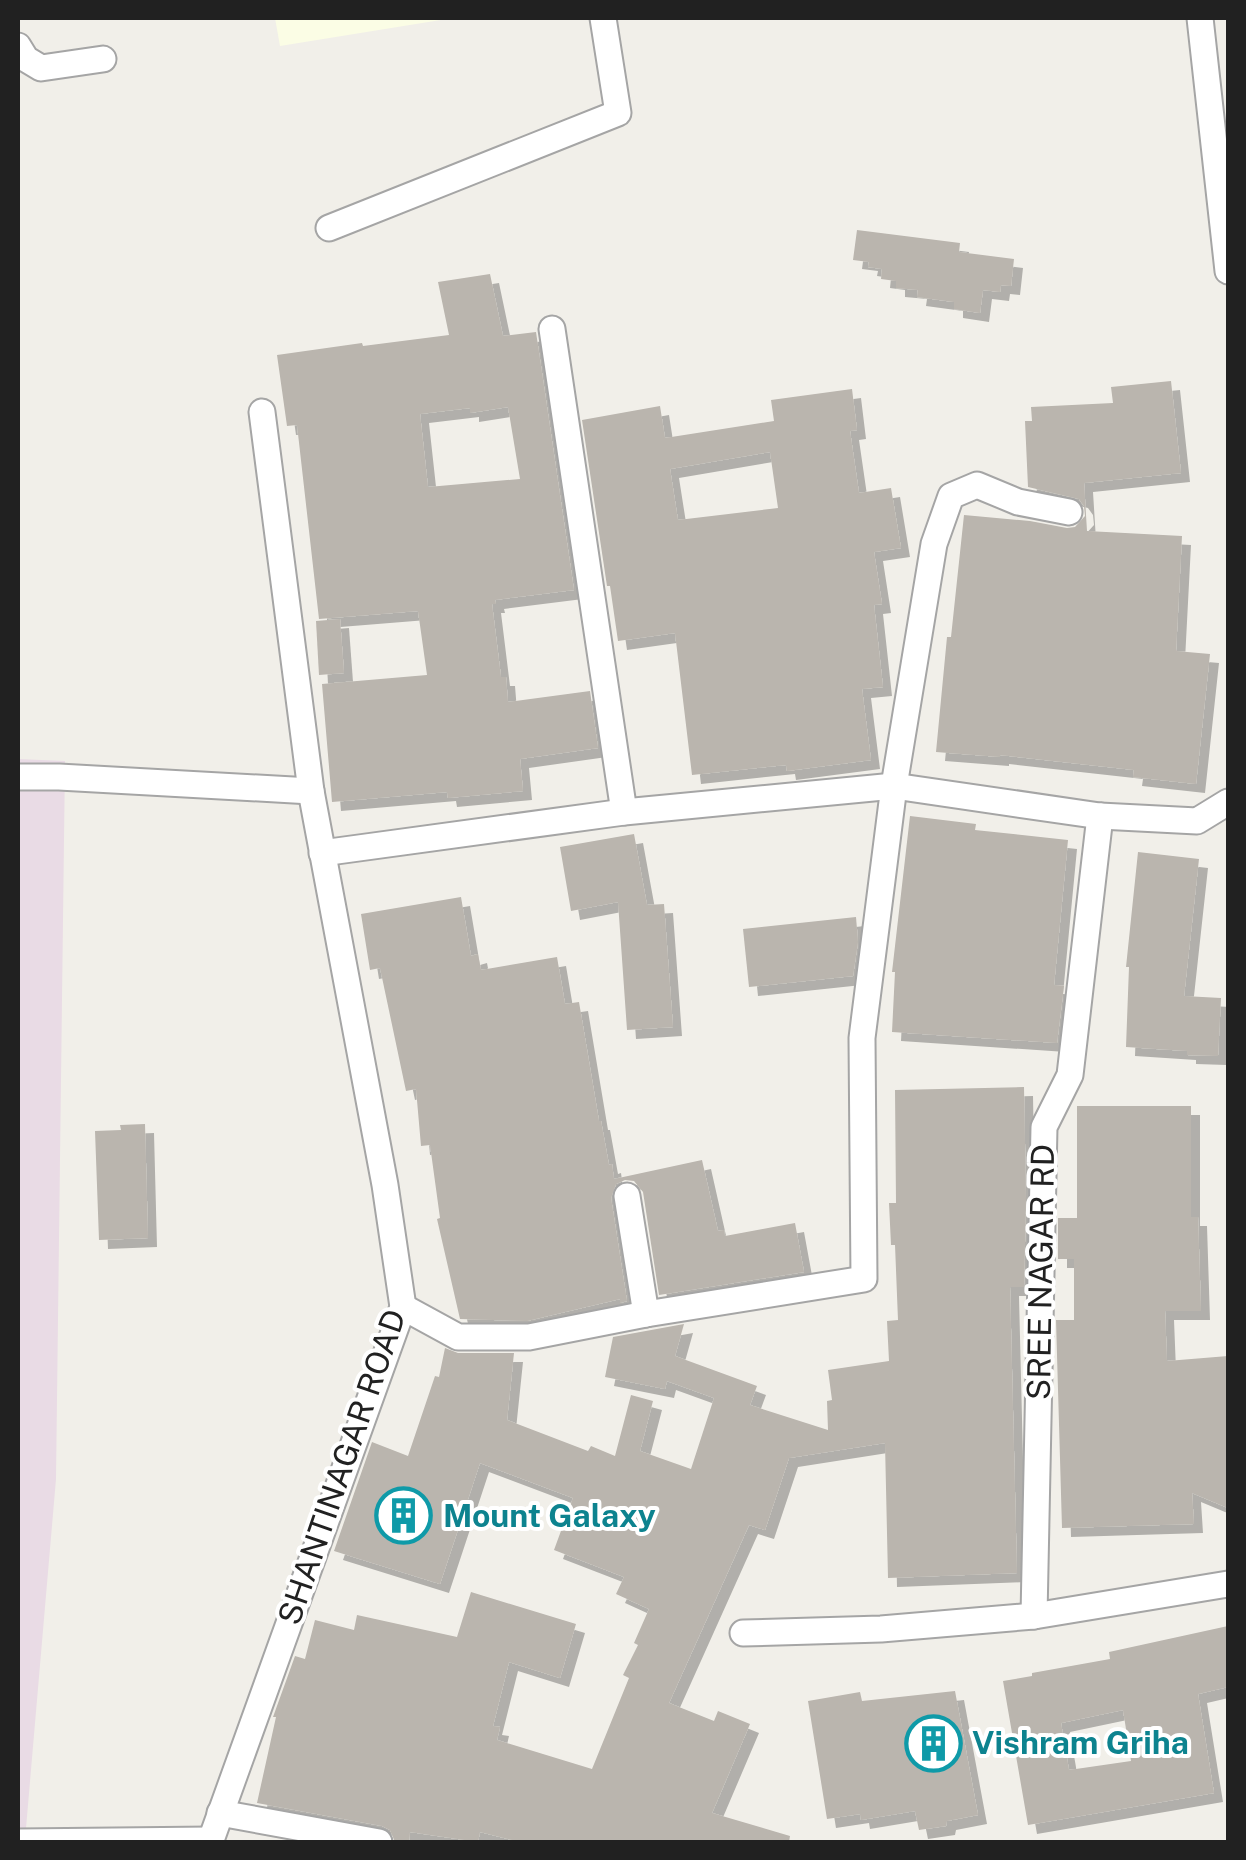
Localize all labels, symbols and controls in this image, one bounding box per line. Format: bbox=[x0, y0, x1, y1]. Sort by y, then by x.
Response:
street label: SREE NAGAR RD bbox=[1020, 1144, 1061, 1400]
street label: SHANTINAGAR ROAD bbox=[270, 1304, 413, 1629]
building icon: Mount Galaxy bbox=[374, 1486, 434, 1546]
place label: Mount Galaxy bbox=[443, 1497, 656, 1534]
building icon: Vishram Griha bbox=[903, 1713, 963, 1773]
place label: Vishram Griha bbox=[972, 1724, 1189, 1761]

